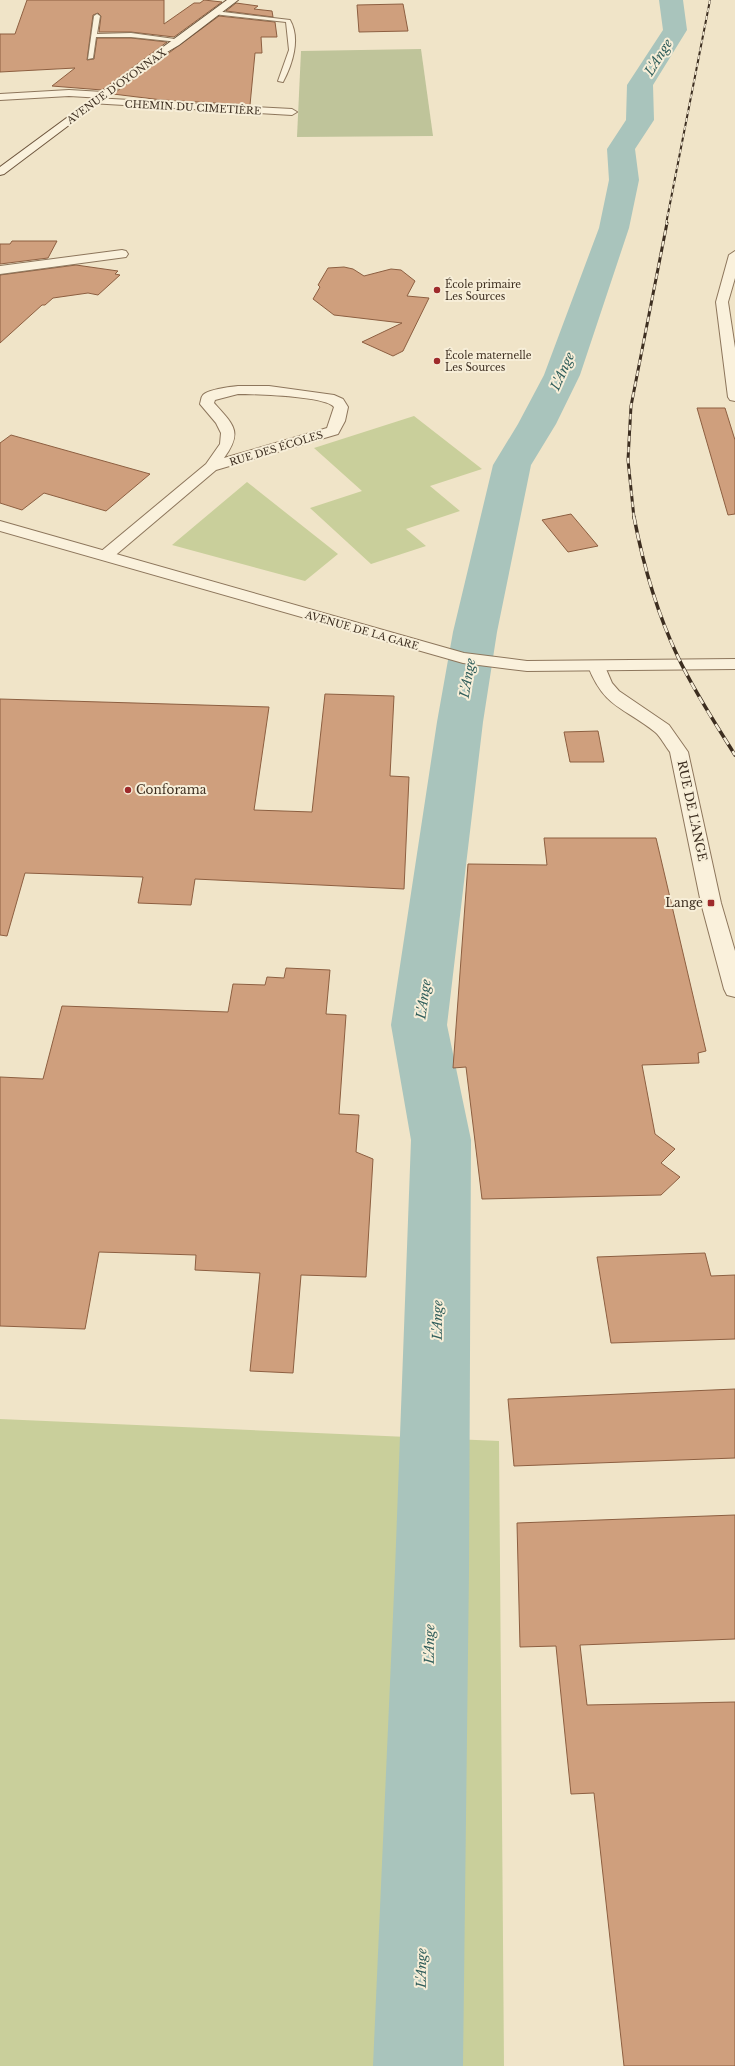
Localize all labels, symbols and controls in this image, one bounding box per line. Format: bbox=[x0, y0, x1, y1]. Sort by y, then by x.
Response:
water label: L'Ange bbox=[640, 36, 676, 80]
street label: AVENUE D'OYONNAX bbox=[63, 45, 169, 127]
street label: CHEMIN DU CIMETIÈRE bbox=[124, 96, 262, 118]
place label: École primaire Les Sources bbox=[445, 277, 521, 303]
marker: École primaire Les Sources bbox=[432, 285, 442, 295]
place label: École maternelle Les Sources bbox=[445, 348, 532, 374]
water label: L'Ange bbox=[546, 349, 578, 394]
marker: École maternelle Les Sources bbox=[432, 356, 442, 366]
street label: RUE DES ÉCOLES bbox=[227, 427, 325, 469]
street label: AVENUE DE LA GARE bbox=[303, 608, 420, 653]
water label: L'Ange bbox=[455, 657, 479, 700]
street label: RUE DE L'ANGE bbox=[674, 759, 711, 863]
place label: Conforama bbox=[136, 782, 207, 797]
marker: Conforama bbox=[123, 785, 133, 795]
place label: Lange bbox=[665, 895, 703, 910]
marker: Lange bbox=[706, 898, 716, 908]
water label: L'Ange bbox=[412, 978, 435, 1021]
water label: L'Ange bbox=[429, 1300, 446, 1341]
water label: L'Ange bbox=[421, 1624, 438, 1665]
water label: L'Ange bbox=[413, 1948, 430, 1989]

